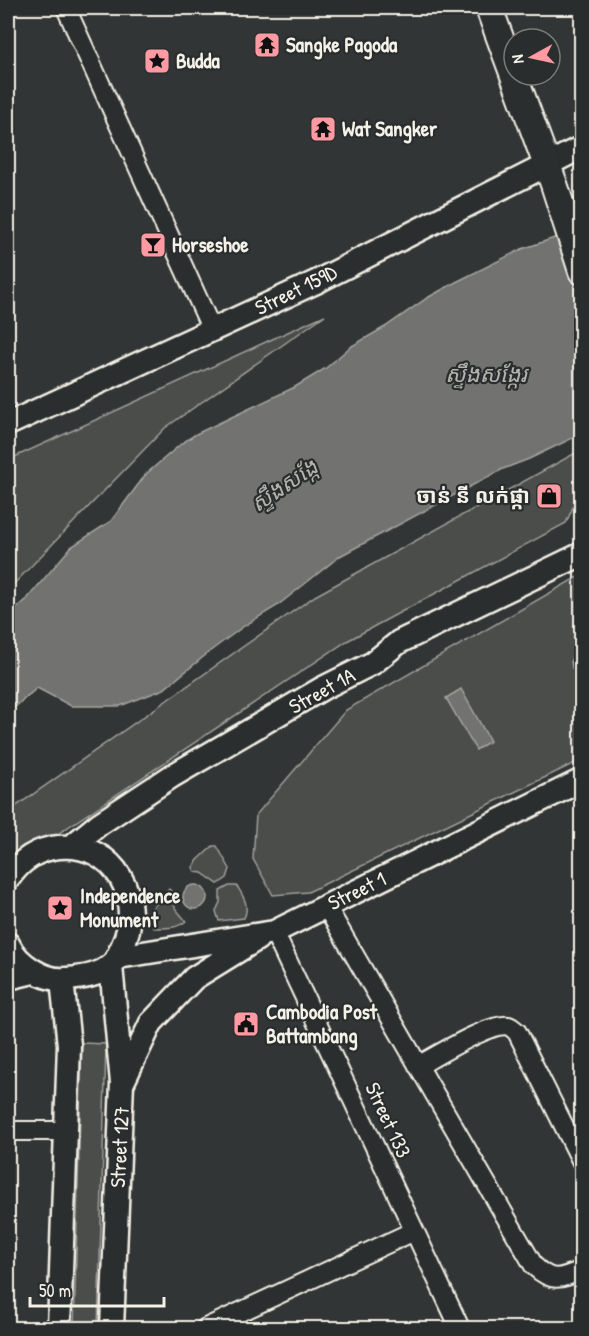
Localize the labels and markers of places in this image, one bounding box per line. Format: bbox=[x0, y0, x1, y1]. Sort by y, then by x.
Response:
temple icon: Sangke Pagoda bbox=[252, 30, 282, 60]
place label: Sangke Pagoda bbox=[286, 30, 398, 60]
place icon: Budda bbox=[142, 46, 172, 76]
place label: Budda bbox=[176, 46, 220, 75]
temple icon: Wat Sangker bbox=[308, 114, 338, 144]
place label: Wat Sangker bbox=[342, 114, 438, 144]
bar icon: Horseshoe bbox=[138, 230, 168, 260]
place label: Horseshoe bbox=[172, 230, 249, 259]
place label: ចាន់ នី លក់ផ្កា bbox=[416, 481, 530, 510]
shop icon: ចាន់ នី លក់ផ្កា bbox=[534, 481, 564, 511]
place label: Independence Monument bbox=[80, 881, 181, 934]
place icon: Independence Monument bbox=[45, 893, 75, 923]
place label: Cambodia Post Battambang bbox=[266, 997, 378, 1051]
public building icon: Cambodia Post Battambang bbox=[231, 1009, 261, 1039]

